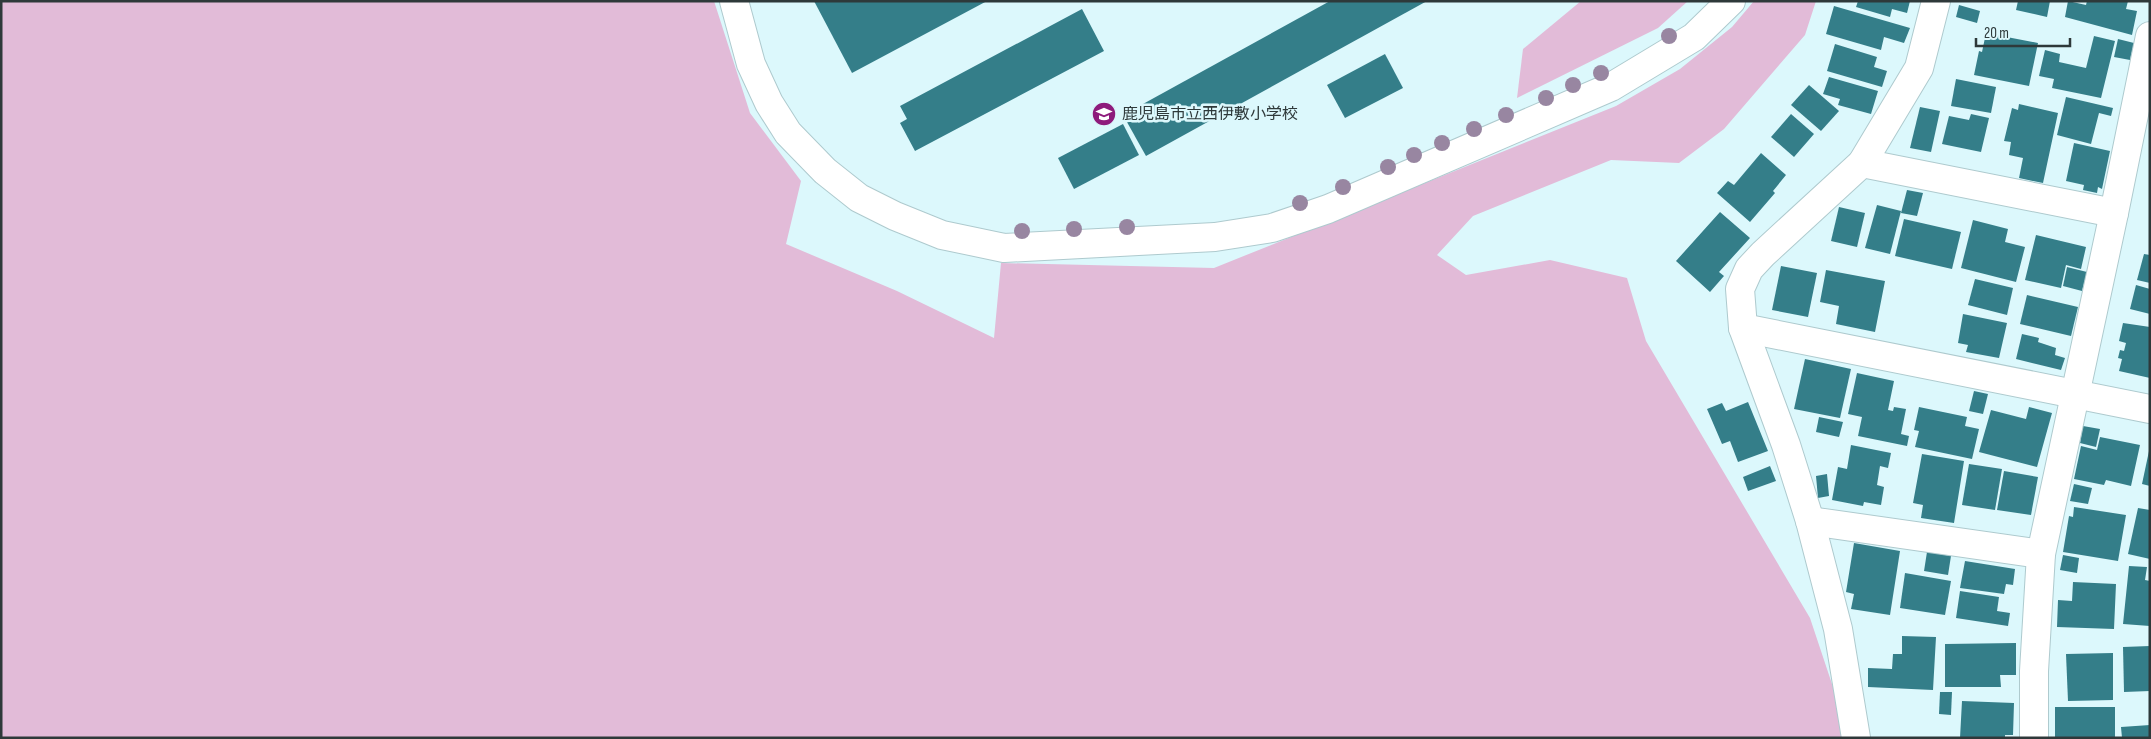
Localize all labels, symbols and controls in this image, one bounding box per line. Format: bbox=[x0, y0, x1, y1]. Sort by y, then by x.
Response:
scale bar bbox=[1976, 15, 2070, 47]
text: 20 m bbox=[1984, 24, 2009, 43]
school or university icon: 鹿児島市立西伊敷小学校 bbox=[1091, 101, 1117, 127]
place label: 鹿児島市立西伊敷小学校 bbox=[1122, 105, 1298, 124]

